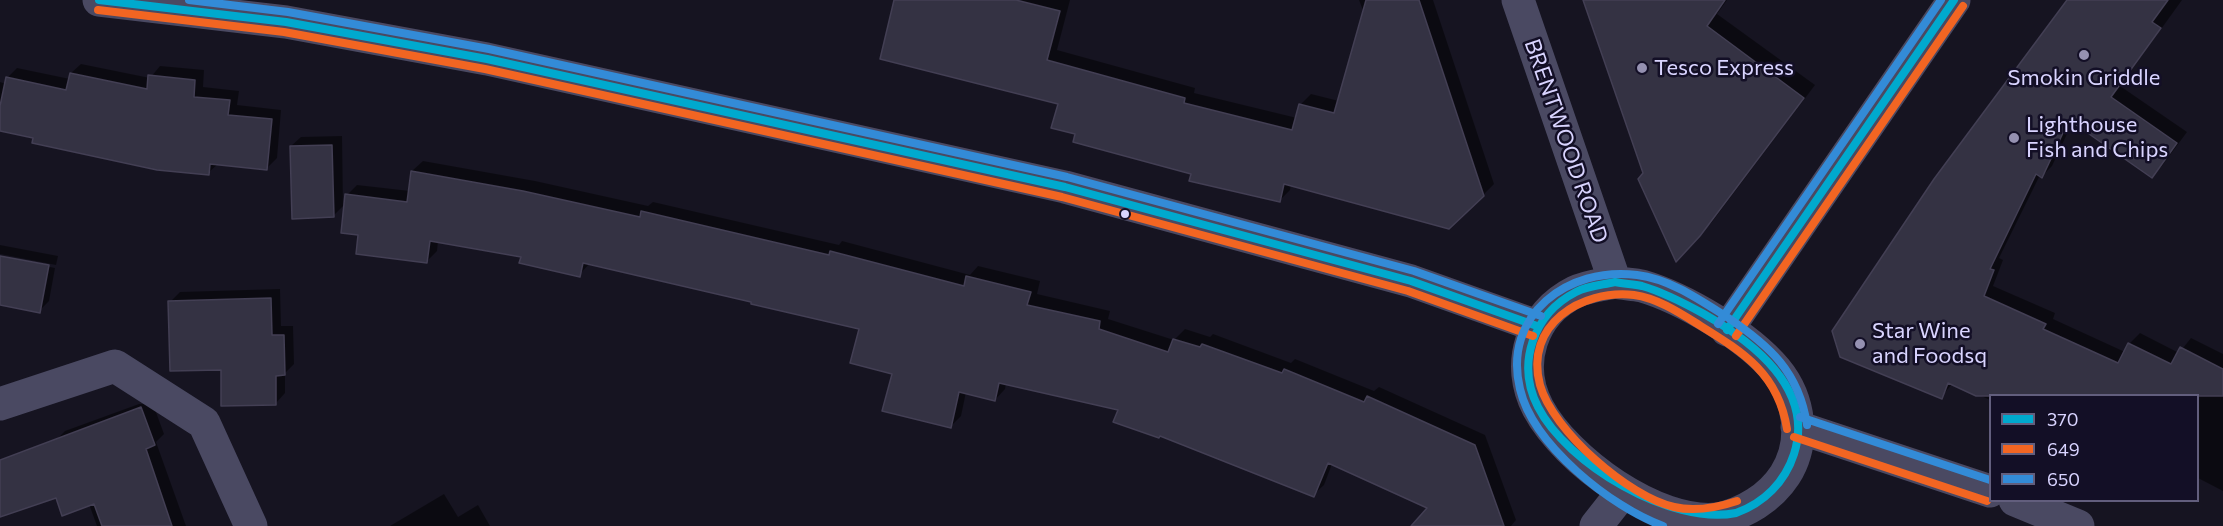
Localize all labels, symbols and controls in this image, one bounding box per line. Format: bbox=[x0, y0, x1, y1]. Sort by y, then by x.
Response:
street label: BRENTWOOD ROAD bbox=[1519, 35, 1613, 247]
marker: Smokin Griddle bbox=[2077, 48, 2091, 62]
place label: Tesco Express bbox=[1654, 55, 1794, 81]
marker: Tesco Express bbox=[1635, 61, 1649, 75]
place label: Smokin Griddle bbox=[2008, 65, 2160, 91]
place label: Lighthouse Fish and Chips bbox=[2026, 112, 2168, 164]
marker: Lighthouse Fish and Chips bbox=[2007, 131, 2021, 145]
unlabelled marker bbox=[1119, 208, 1131, 220]
place label: Star Wine and Foodsq bbox=[1872, 318, 1987, 370]
marker: Star Wine and Foodsq bbox=[1853, 337, 1867, 351]
legend bbox=[1989, 394, 2199, 502]
text: 370 bbox=[2047, 408, 2078, 430]
text: 649 bbox=[2047, 438, 2080, 460]
text: 650 bbox=[2047, 468, 2080, 490]

